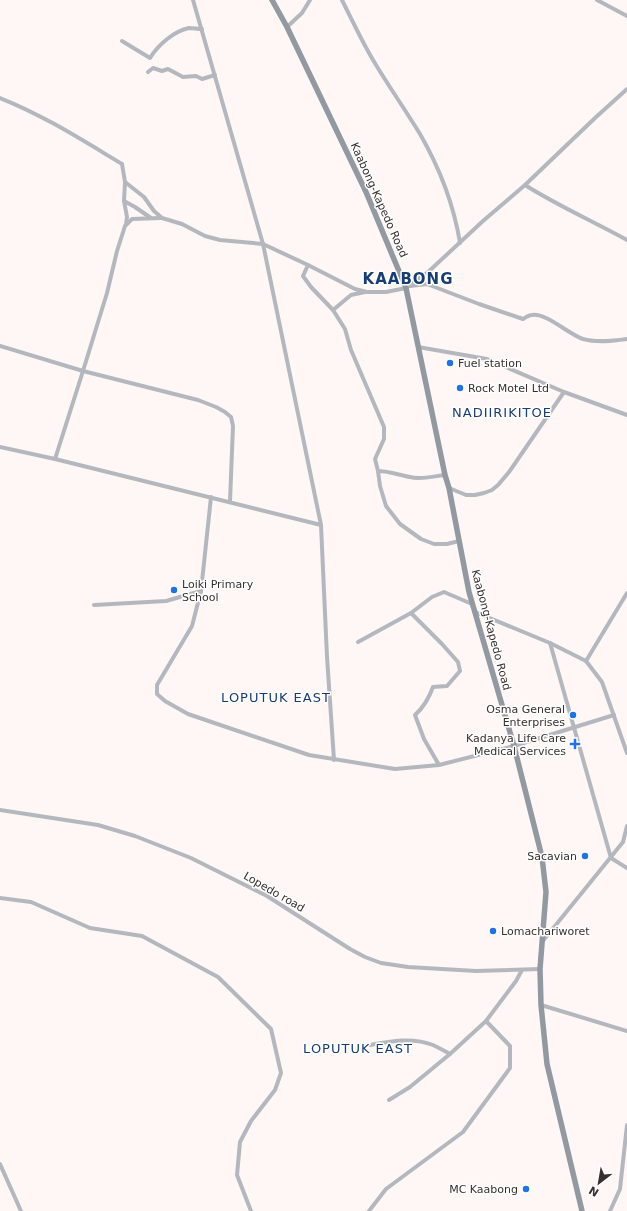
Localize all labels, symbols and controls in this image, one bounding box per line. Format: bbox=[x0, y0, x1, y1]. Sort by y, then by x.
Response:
street label: Kaabong-Kapedo Road bbox=[348, 141, 410, 259]
district label: KAABONG bbox=[363, 270, 453, 288]
place label: Fuel station bbox=[458, 357, 522, 370]
marker: Fuel station bbox=[445, 358, 455, 368]
place label: Rock Motel Ltd bbox=[468, 382, 549, 395]
marker: Rock Motel Ltd bbox=[455, 383, 465, 393]
district label: NADIIRIKITOE bbox=[452, 405, 552, 420]
street label: Kaabong-Kapedo Road bbox=[469, 568, 513, 692]
place label: Loiki Primary School bbox=[182, 578, 254, 604]
marker: Loiki Primary School bbox=[169, 585, 179, 595]
district label: LOPUTUK EAST bbox=[221, 690, 331, 705]
place label: Osma General Enterprises bbox=[486, 703, 565, 729]
marker: Osma General Enterprises bbox=[568, 710, 578, 720]
place label: Kadanya Life Care Medical Services bbox=[466, 732, 566, 758]
marker: Kadanya Life Care Medical Services bbox=[569, 738, 581, 750]
place label: Sacavian bbox=[527, 850, 577, 863]
marker: Sacavian bbox=[580, 851, 590, 861]
street label: Lopedo road bbox=[241, 869, 307, 915]
place label: Lomachariworet bbox=[501, 925, 590, 938]
marker: Lomachariworet bbox=[488, 926, 498, 936]
district label: LOPUTUK EAST bbox=[303, 1041, 413, 1056]
north arrow bbox=[579, 1163, 619, 1203]
place label: MC Kaabong bbox=[449, 1183, 518, 1196]
text: N bbox=[587, 1183, 601, 1199]
marker: MC Kaabong bbox=[521, 1184, 531, 1194]

